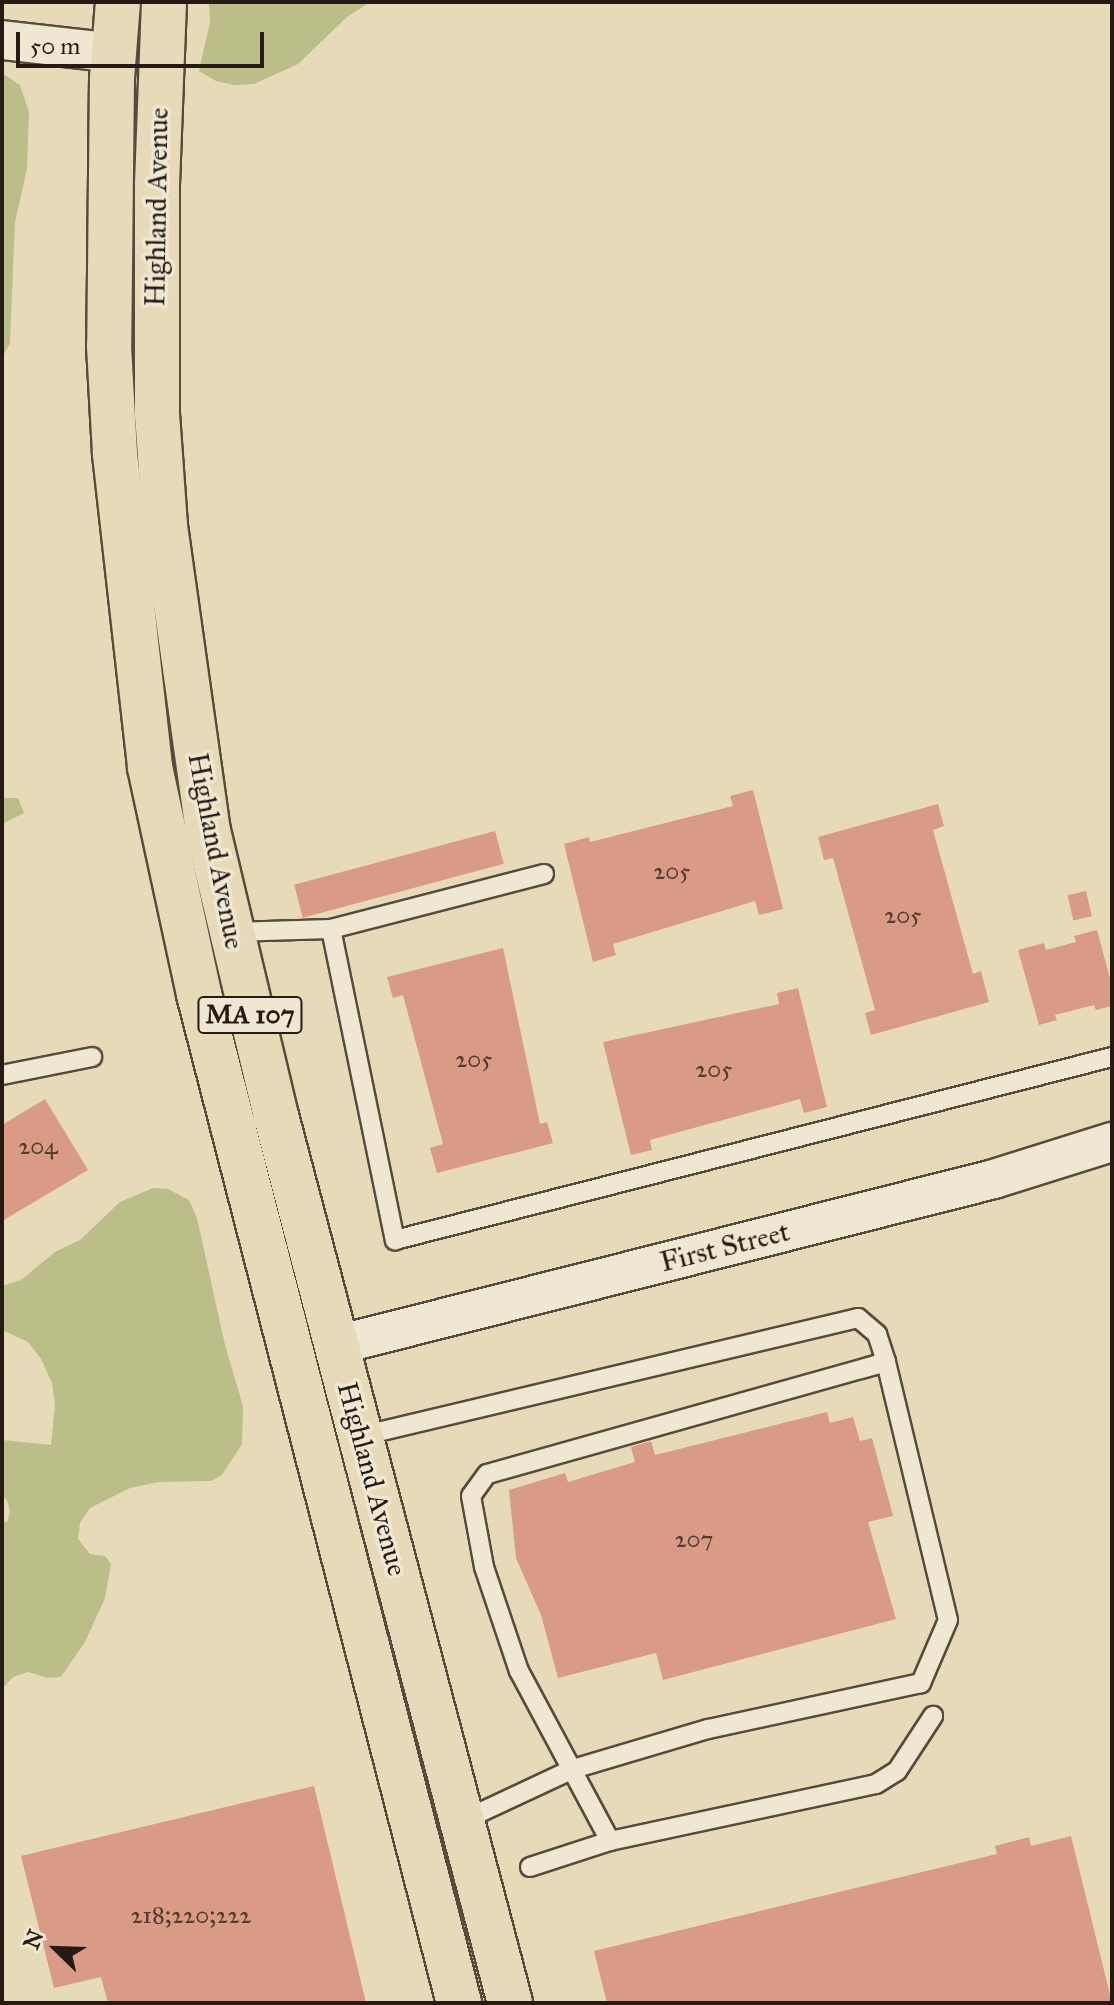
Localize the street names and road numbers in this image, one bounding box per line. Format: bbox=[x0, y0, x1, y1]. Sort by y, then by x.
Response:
street label: Highland Avenue bbox=[138, 107, 176, 307]
street label: Highland Avenue bbox=[181, 750, 251, 952]
road number: MA 107 bbox=[196, 993, 304, 1037]
street label: First Street bbox=[657, 1215, 793, 1279]
street label: Highland Avenue bbox=[330, 1378, 414, 1580]

